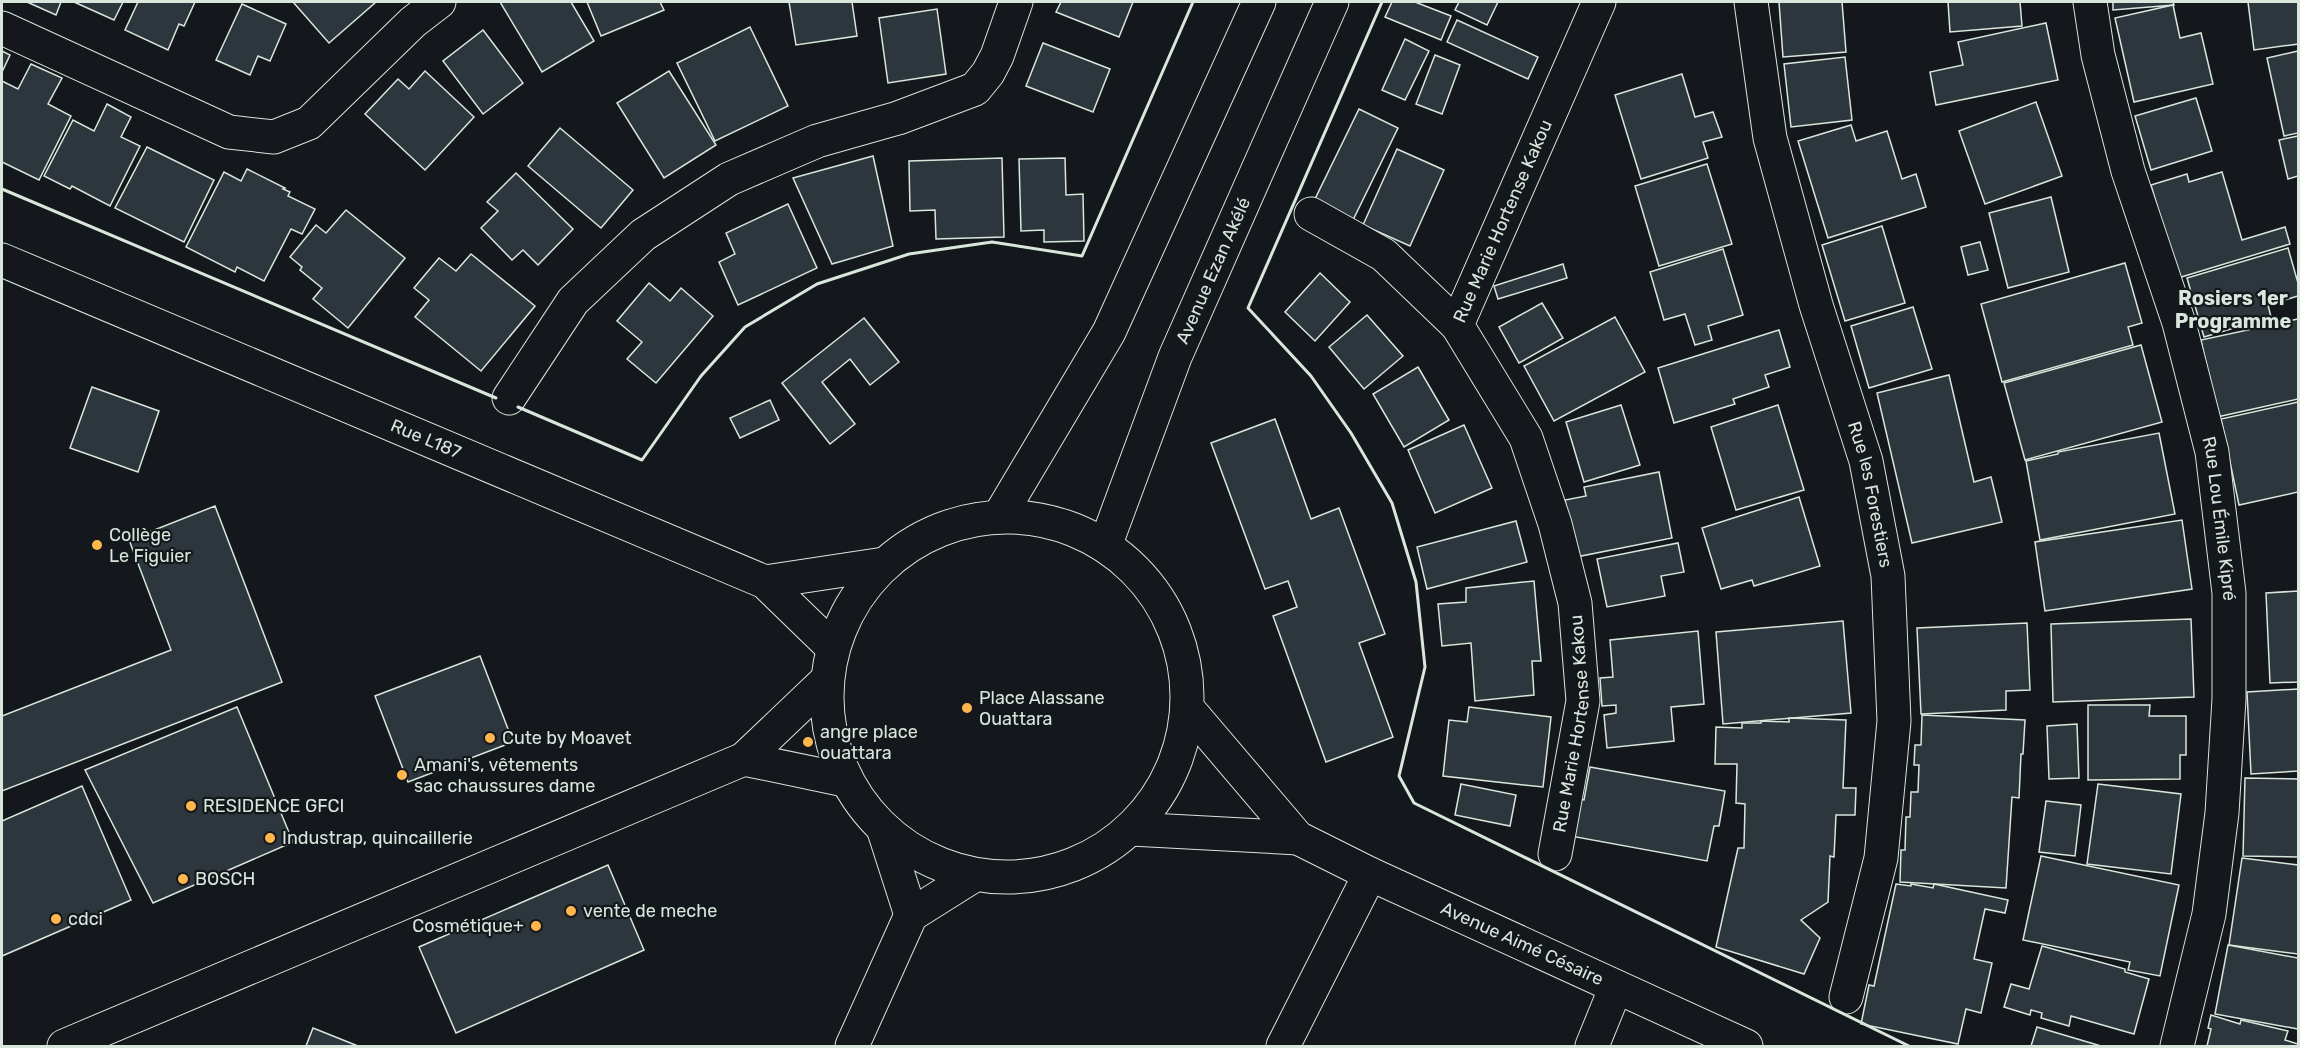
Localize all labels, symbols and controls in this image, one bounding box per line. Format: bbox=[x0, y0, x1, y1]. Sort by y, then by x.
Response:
street label: Rue Marie Hortense Kakou bbox=[1448, 116, 1557, 326]
street label: Avenue Ezan Akélé bbox=[1171, 194, 1255, 347]
district label: Rosiers 1er Programme bbox=[2175, 286, 2291, 333]
street label: Rue L187 bbox=[387, 414, 464, 463]
street label: Rue les Forestiers bbox=[1843, 419, 1897, 569]
street label: Rue Lou Émile Kipré bbox=[2197, 434, 2240, 601]
place label: Collège Le Figuier bbox=[109, 524, 191, 567]
marker: Collège Le Figuier bbox=[90, 538, 104, 552]
street label: Rue Marie Hortense Kakou bbox=[1548, 614, 1594, 834]
place label: Place Alassane Ouattara bbox=[979, 687, 1104, 730]
marker: Place Alassane Ouattara bbox=[960, 701, 974, 715]
place label: angre place ouattara bbox=[820, 721, 918, 764]
place label: Cute by Moavet bbox=[502, 727, 632, 749]
marker: Cute by Moavet bbox=[483, 731, 497, 745]
marker: angre place ouattara bbox=[801, 735, 815, 749]
place label: Amani's, vêtements sac chaussures dame bbox=[414, 754, 595, 797]
marker: Amani's, vêtements sac chaussures dame bbox=[395, 768, 409, 782]
place label: RESIDENCE GFCI bbox=[203, 795, 345, 817]
marker: RESIDENCE GFCI bbox=[184, 799, 198, 813]
place label: Industrap, quincaillerie bbox=[282, 827, 473, 849]
marker: Industrap, quincaillerie bbox=[263, 831, 277, 845]
place label: BOSCH bbox=[195, 868, 255, 890]
marker: BOSCH bbox=[176, 872, 190, 886]
street label: Avenue Aimé Césaire bbox=[1437, 897, 1607, 990]
place label: vente de meche bbox=[583, 900, 717, 922]
marker: vente de meche bbox=[564, 904, 578, 918]
place label: cdci bbox=[68, 908, 103, 930]
marker: cdci bbox=[49, 912, 63, 926]
place label: Cosmétique+ bbox=[412, 915, 524, 937]
marker: Cosmétique+ bbox=[529, 919, 543, 933]

